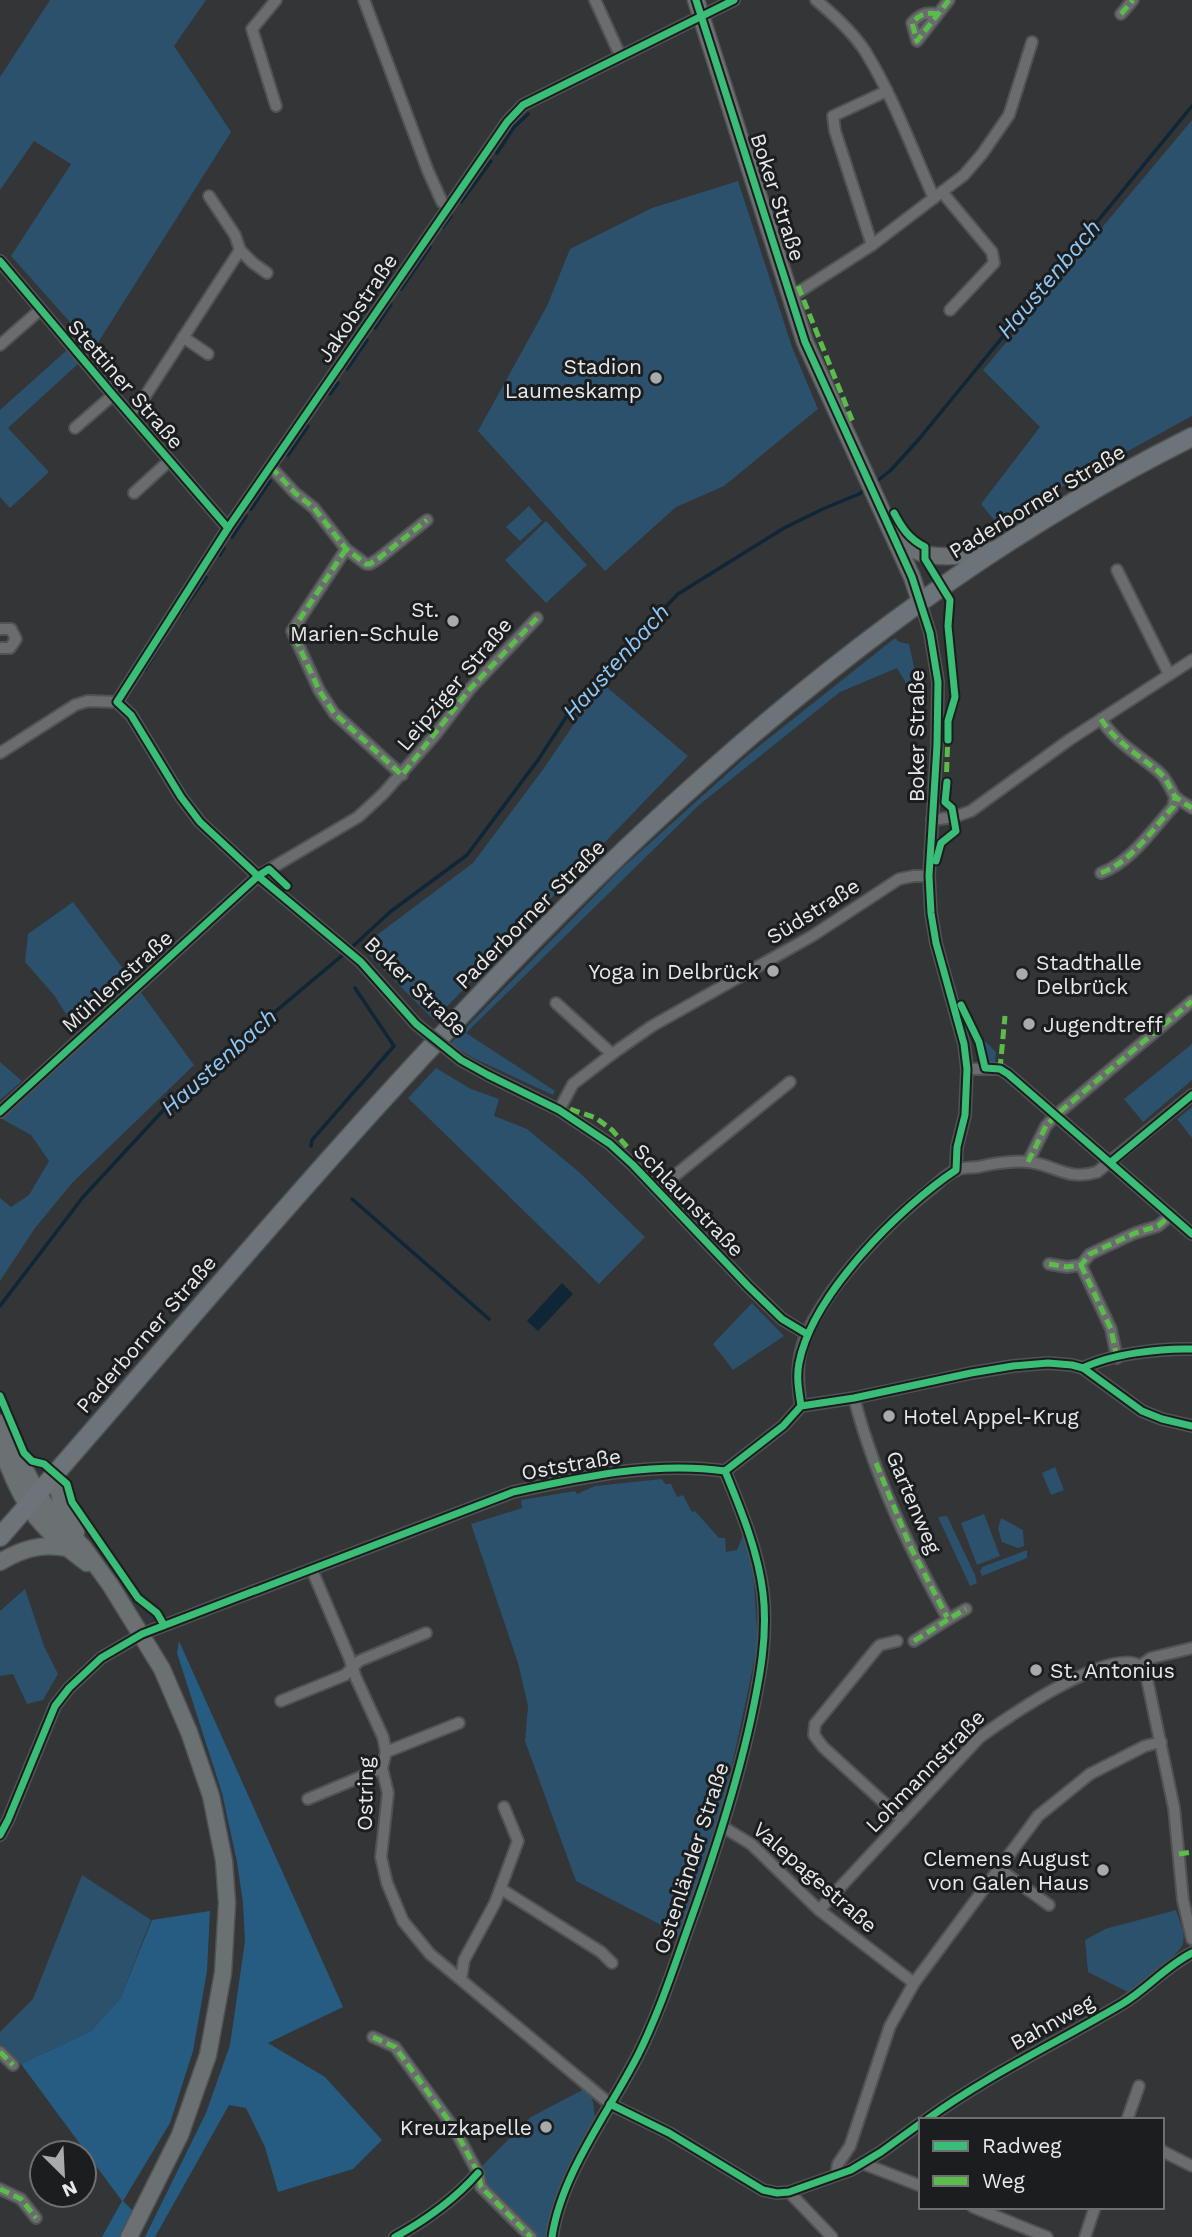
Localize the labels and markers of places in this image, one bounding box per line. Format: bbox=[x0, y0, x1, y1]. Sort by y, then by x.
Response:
place label: Stadion Laumeskamp bbox=[505, 354, 642, 403]
marker: Stadion Laumeskamp bbox=[648, 370, 664, 386]
place label: St. Marien-Schule bbox=[290, 597, 439, 646]
marker: St. Marien-Schule bbox=[445, 613, 461, 629]
place label: Stadthalle Delbrück bbox=[1036, 950, 1142, 999]
place label: Yoga in Delbrück bbox=[588, 959, 759, 984]
marker: Yoga in Delbrück bbox=[765, 963, 781, 979]
marker: Stadthalle Delbrück bbox=[1014, 966, 1030, 982]
place label: Jugendtreff bbox=[1043, 1012, 1163, 1037]
marker: Jugendtreff bbox=[1021, 1016, 1037, 1032]
place label: Hotel Appel-Krug bbox=[903, 1404, 1079, 1429]
marker: Hotel Appel-Krug bbox=[881, 1408, 897, 1424]
place label: St. Antonius bbox=[1050, 1658, 1175, 1683]
marker: St. Antonius bbox=[1028, 1662, 1044, 1678]
place label: Clemens August von Galen Haus bbox=[923, 1846, 1089, 1895]
marker: Clemens August von Galen Haus bbox=[1095, 1862, 1111, 1878]
place label: Kreuzkapelle bbox=[400, 2115, 532, 2140]
marker: Kreuzkapelle bbox=[538, 2119, 554, 2135]

